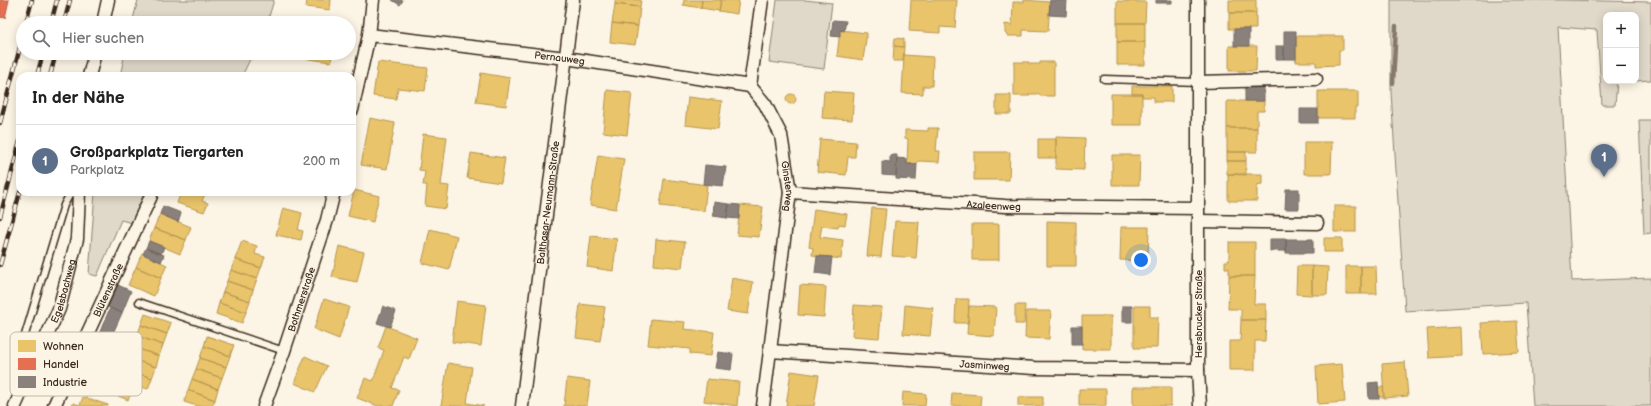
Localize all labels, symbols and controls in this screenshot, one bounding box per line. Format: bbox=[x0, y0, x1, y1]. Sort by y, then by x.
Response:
map controls bbox=[1603, 12, 1639, 84]
button: + bbox=[1603, 12, 1639, 48]
search box bbox=[16, 16, 356, 60]
icon: search bbox=[30, 27, 52, 49]
text: Hier suchen bbox=[62, 29, 144, 48]
button: − bbox=[1603, 48, 1639, 84]
street label: Pernauweg bbox=[534, 49, 586, 68]
text: In der Nähe bbox=[32, 88, 125, 108]
street label: Balthasar-Neumann-Straße bbox=[535, 140, 562, 265]
text: Großparkplatz Tiergarten bbox=[70, 143, 244, 162]
pin: 1 bbox=[1591, 144, 1617, 177]
text: 1 bbox=[42, 153, 48, 169]
text: 200 m bbox=[303, 153, 340, 169]
street label: Ginsterweg bbox=[778, 160, 795, 212]
text: Parkplatz bbox=[70, 162, 124, 178]
street label: Azaleenweg bbox=[966, 198, 1021, 213]
your location bbox=[1131, 250, 1151, 270]
street label: Egelsbachweg bbox=[48, 258, 79, 325]
street label: Blütenstraße bbox=[91, 261, 126, 319]
street label: Bothmerstraße bbox=[286, 266, 318, 334]
street label: Hersbrucker Straße bbox=[1193, 270, 1205, 358]
legend bbox=[10, 332, 142, 396]
text: Wohnen bbox=[43, 340, 84, 353]
text: Handel bbox=[43, 358, 79, 371]
street label: Jasminweg bbox=[959, 358, 1010, 373]
text: Industrie bbox=[43, 376, 87, 389]

